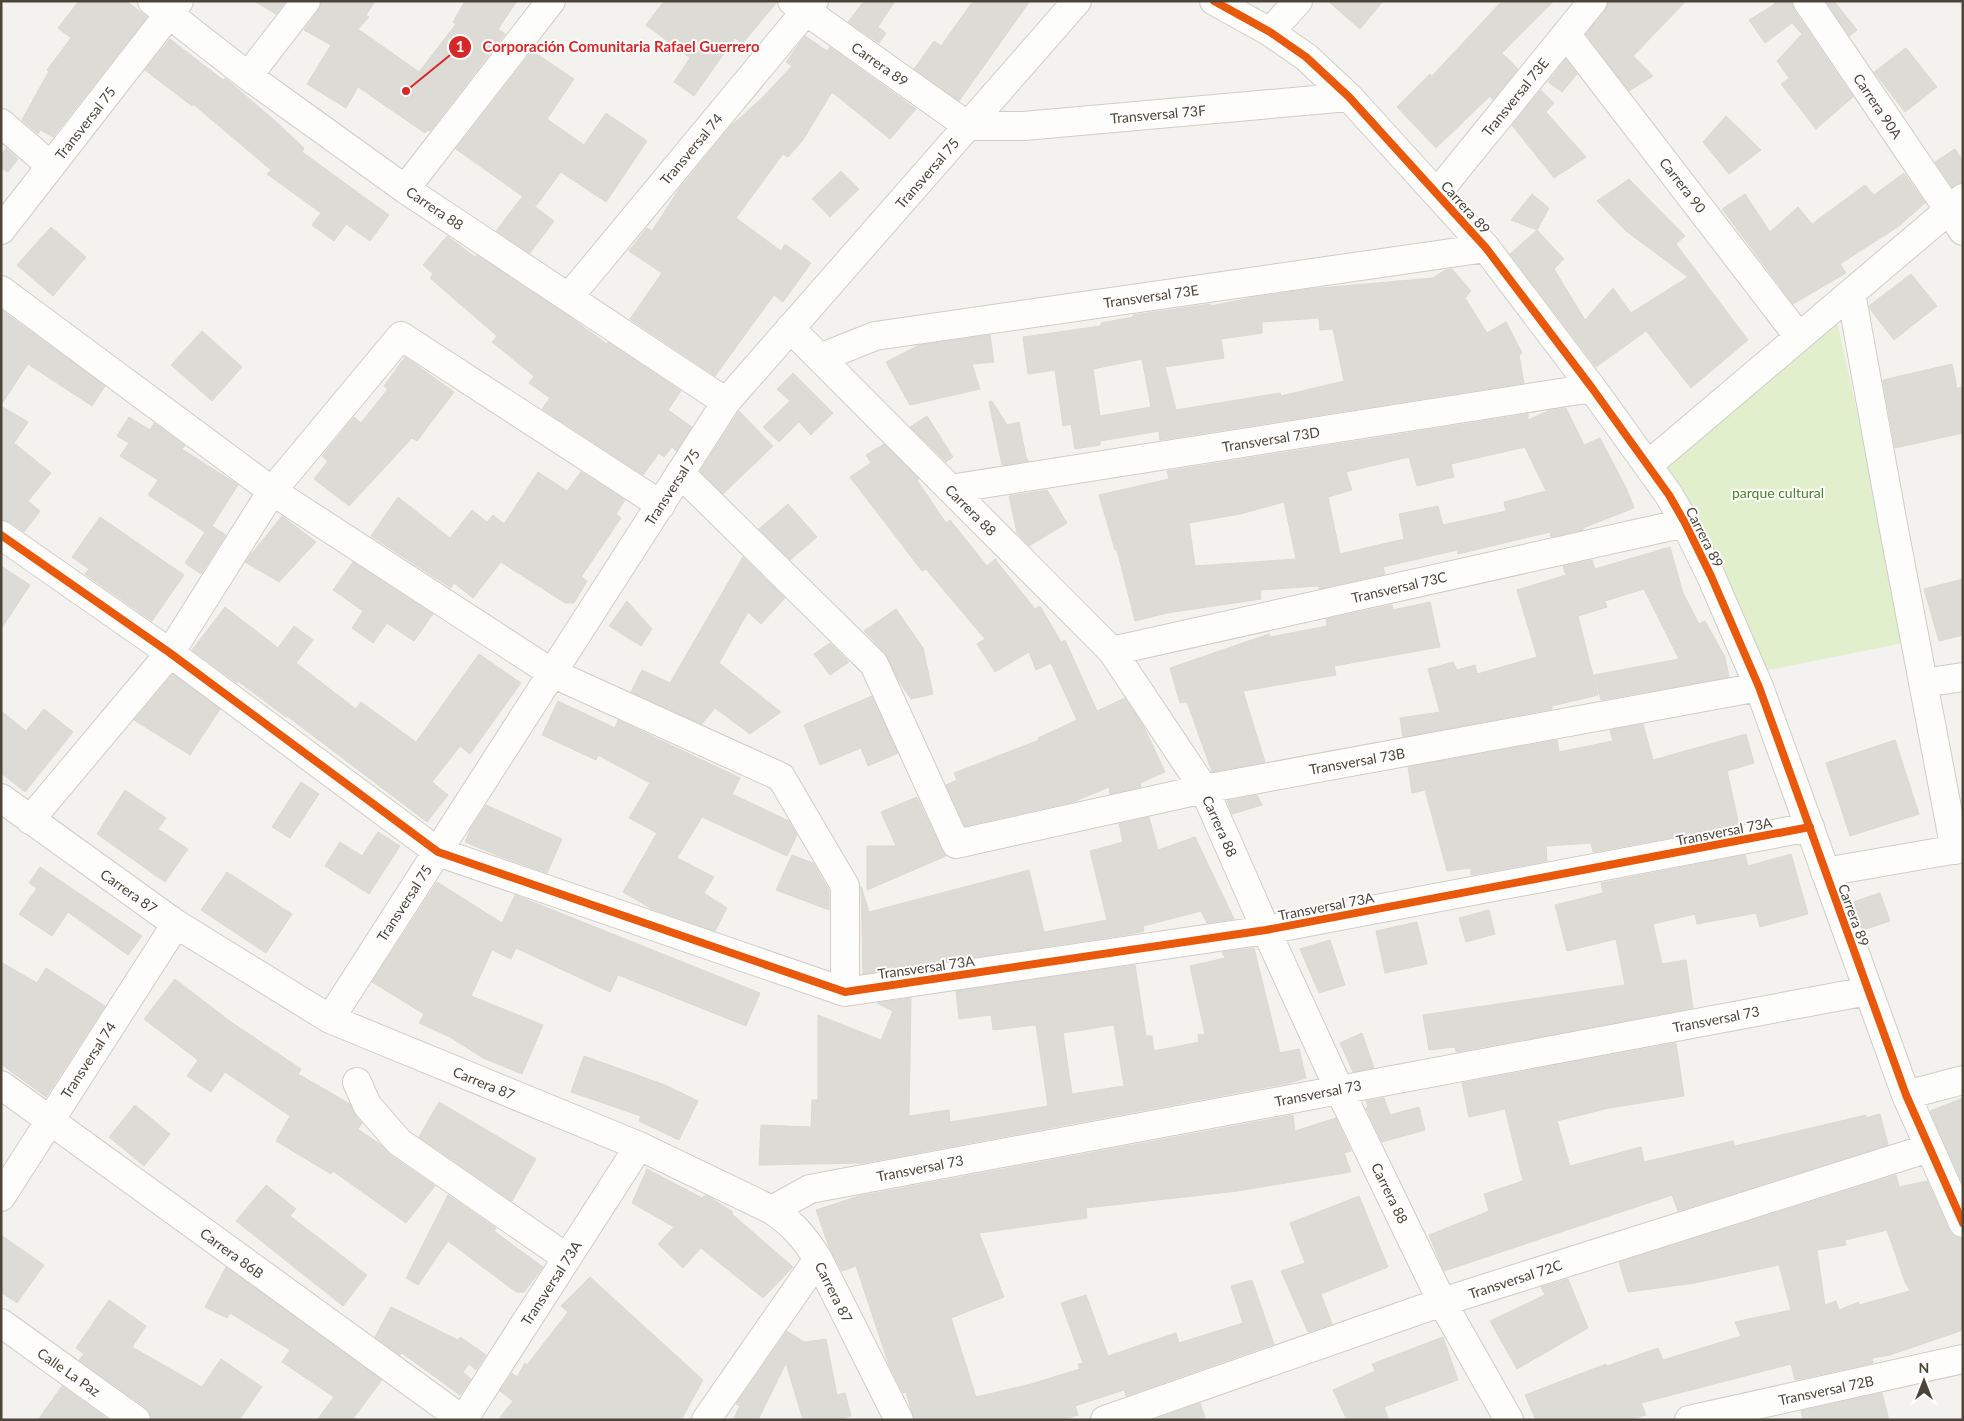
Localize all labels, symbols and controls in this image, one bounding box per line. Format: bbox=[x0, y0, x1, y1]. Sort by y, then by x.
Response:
callout: Corporación Comunitaria Rafael Guerrero bbox=[447, 32, 769, 62]
text: 1 bbox=[456, 37, 464, 55]
text: Corporación Comunitaria Rafael Guerrero bbox=[482, 37, 760, 55]
street label: Carrera 89 bbox=[848, 38, 912, 90]
street label: Transversal 73E bbox=[1478, 54, 1552, 140]
street label: Carrera 90A bbox=[1850, 70, 1906, 142]
street label: Transversal 75 bbox=[51, 83, 119, 163]
street label: Transversal 73F bbox=[1109, 101, 1207, 127]
street label: Transversal 74 bbox=[656, 110, 726, 188]
street label: Transversal 75 bbox=[892, 134, 962, 212]
street label: Carrera 90 bbox=[1656, 154, 1710, 216]
street label: Carrera 89 bbox=[1438, 177, 1494, 237]
street label: Carrera 88 bbox=[403, 183, 467, 233]
street label: Transversal 73E bbox=[1102, 281, 1200, 311]
street label: Transversal 73D bbox=[1221, 423, 1321, 455]
street label: Transversal 75 bbox=[641, 445, 703, 529]
street label: Carrera 88 bbox=[942, 481, 1000, 539]
park label: parque cultural bbox=[1732, 484, 1824, 501]
street label: Carrera 89 bbox=[1683, 504, 1727, 570]
street label: Transversal 73C bbox=[1350, 568, 1449, 606]
street label: Transversal 73B bbox=[1308, 744, 1406, 778]
street label: Carrera 88 bbox=[1199, 793, 1241, 859]
street label: Transversal 73A bbox=[1675, 813, 1774, 849]
street label: Transversal 75 bbox=[373, 861, 435, 945]
street label: Carrera 87 bbox=[97, 865, 161, 917]
street label: Carrera 89 bbox=[1835, 881, 1873, 949]
street label: Transversal 73A bbox=[1277, 888, 1376, 924]
street label: Transversal 73A bbox=[877, 952, 976, 982]
street label: Transversal 73 bbox=[1671, 1002, 1761, 1036]
street label: Transversal 74 bbox=[57, 1018, 119, 1102]
street label: Carrera 87 bbox=[451, 1063, 517, 1103]
street label: Transversal 73 bbox=[1273, 1076, 1363, 1110]
street label: Transversal 73 bbox=[875, 1151, 965, 1185]
street label: Carrera 88 bbox=[1368, 1160, 1412, 1226]
street label: Carrera 86B bbox=[197, 1224, 267, 1282]
street label: Transversal 73A bbox=[517, 1237, 585, 1329]
street label: Transversal 72C bbox=[1466, 1256, 1565, 1302]
street label: Carrera 87 bbox=[812, 1259, 856, 1325]
street label: Calle La Paz bbox=[34, 1344, 104, 1400]
north arrow bbox=[1899, 1356, 1949, 1406]
text: N bbox=[1919, 1359, 1929, 1376]
street label: Transversal 72B bbox=[1777, 1372, 1875, 1408]

